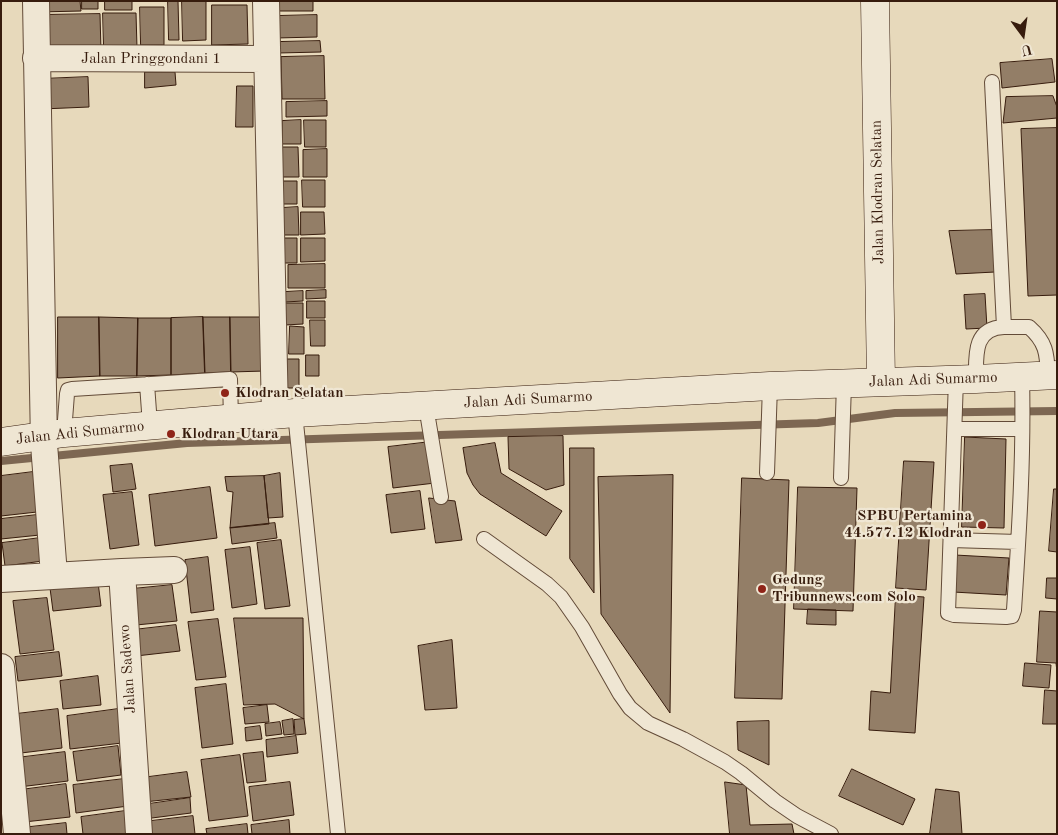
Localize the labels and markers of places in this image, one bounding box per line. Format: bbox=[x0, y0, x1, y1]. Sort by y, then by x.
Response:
place label: Klodran Selatan bbox=[235, 384, 344, 402]
marker: Klodran Selatan bbox=[219, 387, 231, 399]
place label: Klodran Utara bbox=[181, 425, 279, 443]
marker: Klodran Utara bbox=[165, 428, 177, 440]
place label: SPBU Pertamina 44.577.12 Klodran bbox=[844, 507, 972, 542]
marker: SPBU Pertamina 44.577.12 Klodran bbox=[976, 519, 988, 531]
place label: Gedung Tribunnews.com Solo bbox=[772, 571, 916, 606]
marker: Gedung Tribunnews.com Solo bbox=[756, 583, 768, 595]

